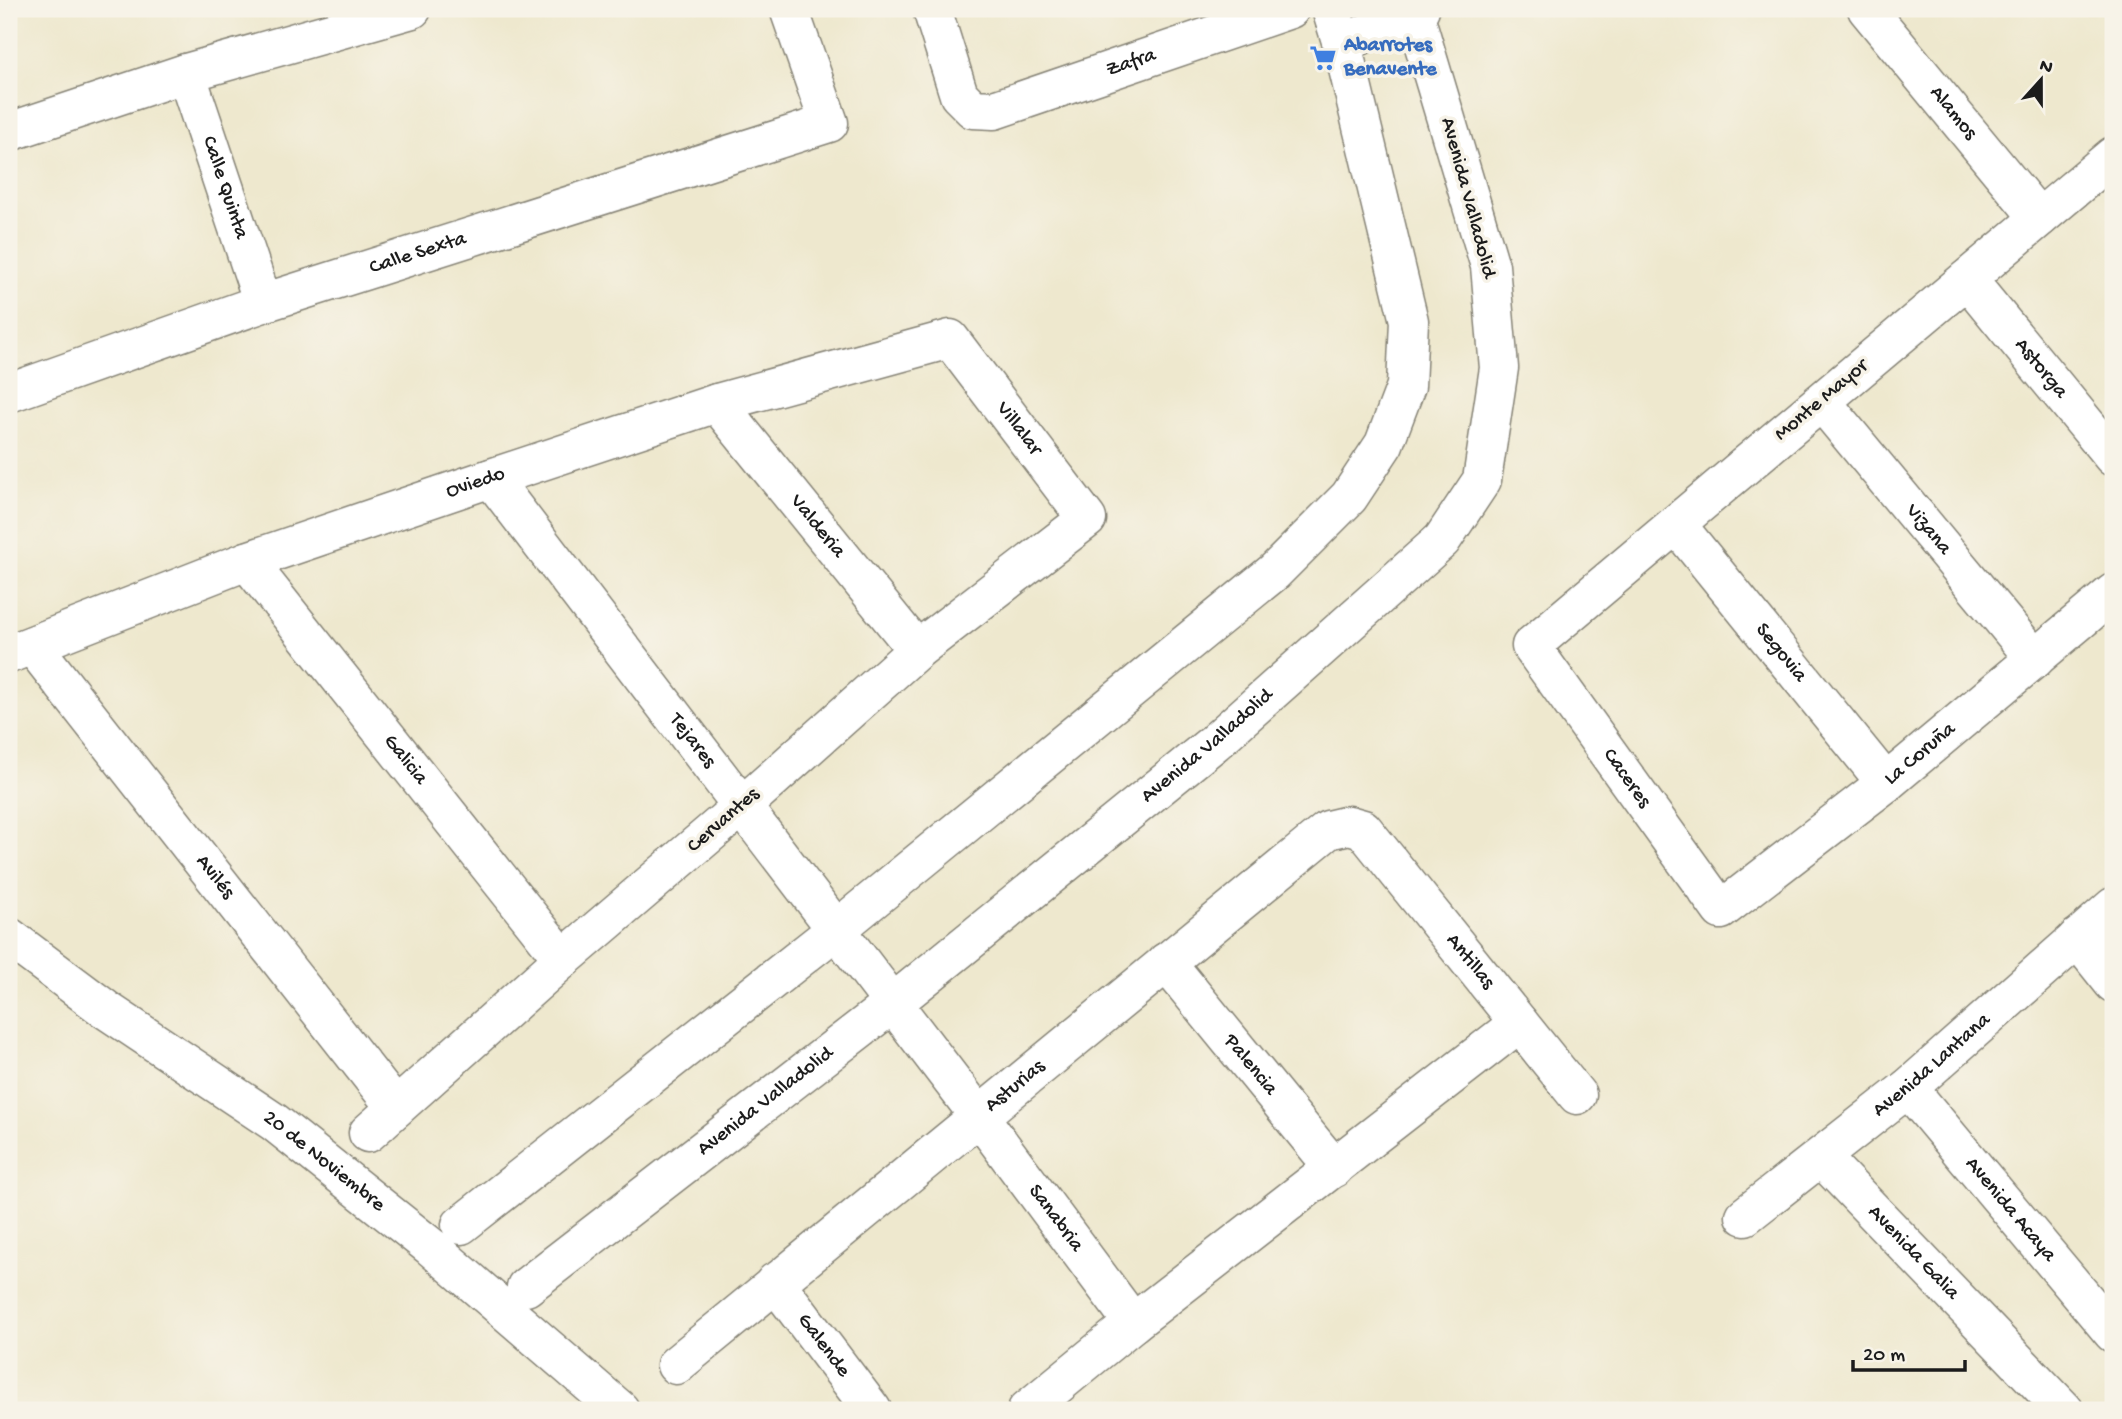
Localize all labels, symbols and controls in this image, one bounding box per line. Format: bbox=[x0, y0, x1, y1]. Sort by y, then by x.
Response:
place label: Abarrotes Benavente bbox=[1343, 34, 1438, 83]
street label: Zafra bbox=[1103, 43, 1161, 83]
supermarket icon: Abarrotes Benavente bbox=[1308, 43, 1338, 73]
north arrow bbox=[2007, 46, 2076, 116]
text: N bbox=[2036, 54, 2056, 80]
street label: Alamos bbox=[1923, 81, 1983, 146]
street label: Avenida Valladolid bbox=[1434, 115, 1501, 283]
street label: Calle Quinta bbox=[196, 133, 254, 244]
street label: Calle Sexta bbox=[366, 226, 471, 281]
street label: Astorga bbox=[2008, 333, 2073, 405]
street label: Monte Mayor bbox=[1770, 354, 1875, 447]
street label: Villalar bbox=[989, 396, 1048, 462]
street label: Oviedo bbox=[443, 462, 508, 505]
street label: Valderia bbox=[783, 489, 851, 565]
street label: Vizana bbox=[1899, 498, 1957, 561]
street label: Segovia bbox=[1749, 618, 1813, 689]
street label: Avenida Valladolid bbox=[1136, 682, 1280, 809]
street label: Tejares bbox=[662, 708, 722, 774]
street label: La Coruña bbox=[1879, 716, 1962, 791]
street label: Galicia bbox=[377, 730, 433, 791]
street label: Caceres bbox=[1597, 744, 1657, 814]
street label: Cervantes bbox=[683, 782, 766, 859]
street label: Avilés bbox=[190, 850, 241, 905]
street label: Antillas bbox=[1440, 929, 1500, 996]
street label: Avenida Lantana bbox=[1868, 1007, 1997, 1123]
street label: Palencia bbox=[1217, 1028, 1283, 1102]
street label: Avenida Valladolid bbox=[693, 1040, 840, 1162]
street label: Asturias bbox=[980, 1054, 1051, 1118]
street label: 20 de Noviembre bbox=[258, 1106, 391, 1219]
street label: Avenida Acaya bbox=[1959, 1152, 2062, 1269]
street label: Sanabria bbox=[1022, 1180, 1089, 1258]
street label: Avenida Galia bbox=[1862, 1200, 1965, 1306]
street label: Galende bbox=[791, 1309, 856, 1384]
scale bar bbox=[1853, 1328, 1965, 1372]
text: 20 m bbox=[1863, 1344, 1905, 1369]

